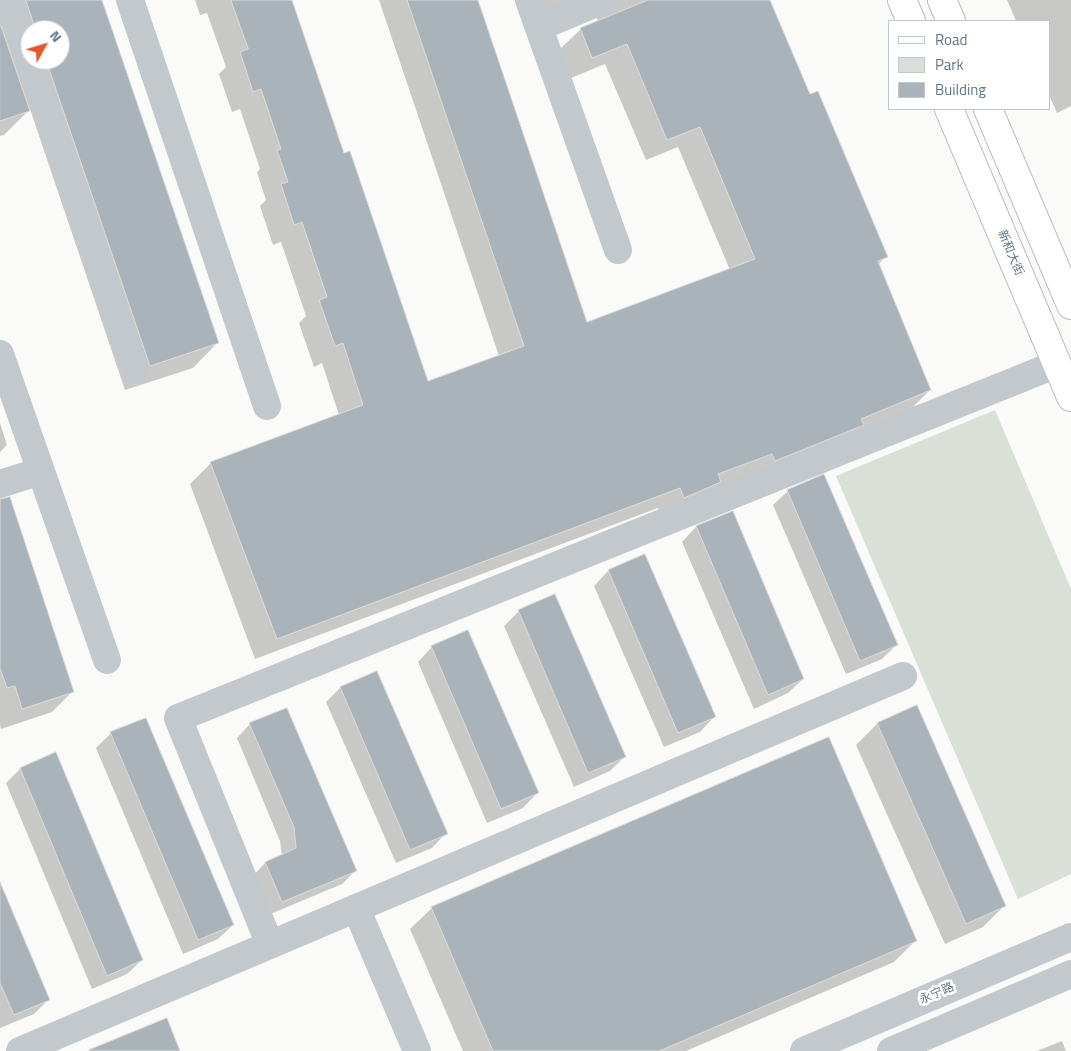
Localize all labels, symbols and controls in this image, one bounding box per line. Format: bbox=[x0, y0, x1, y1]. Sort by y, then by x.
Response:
north arrow bbox=[20, 20, 70, 70]
legend bbox=[888, 20, 1051, 110]
text: N bbox=[45, 25, 67, 46]
text: Road bbox=[935, 28, 967, 51]
text: Park bbox=[935, 53, 964, 76]
text: Building bbox=[935, 78, 986, 101]
street label: 新和大街 bbox=[994, 228, 1026, 278]
street label: 永宁路 bbox=[918, 980, 956, 1008]

